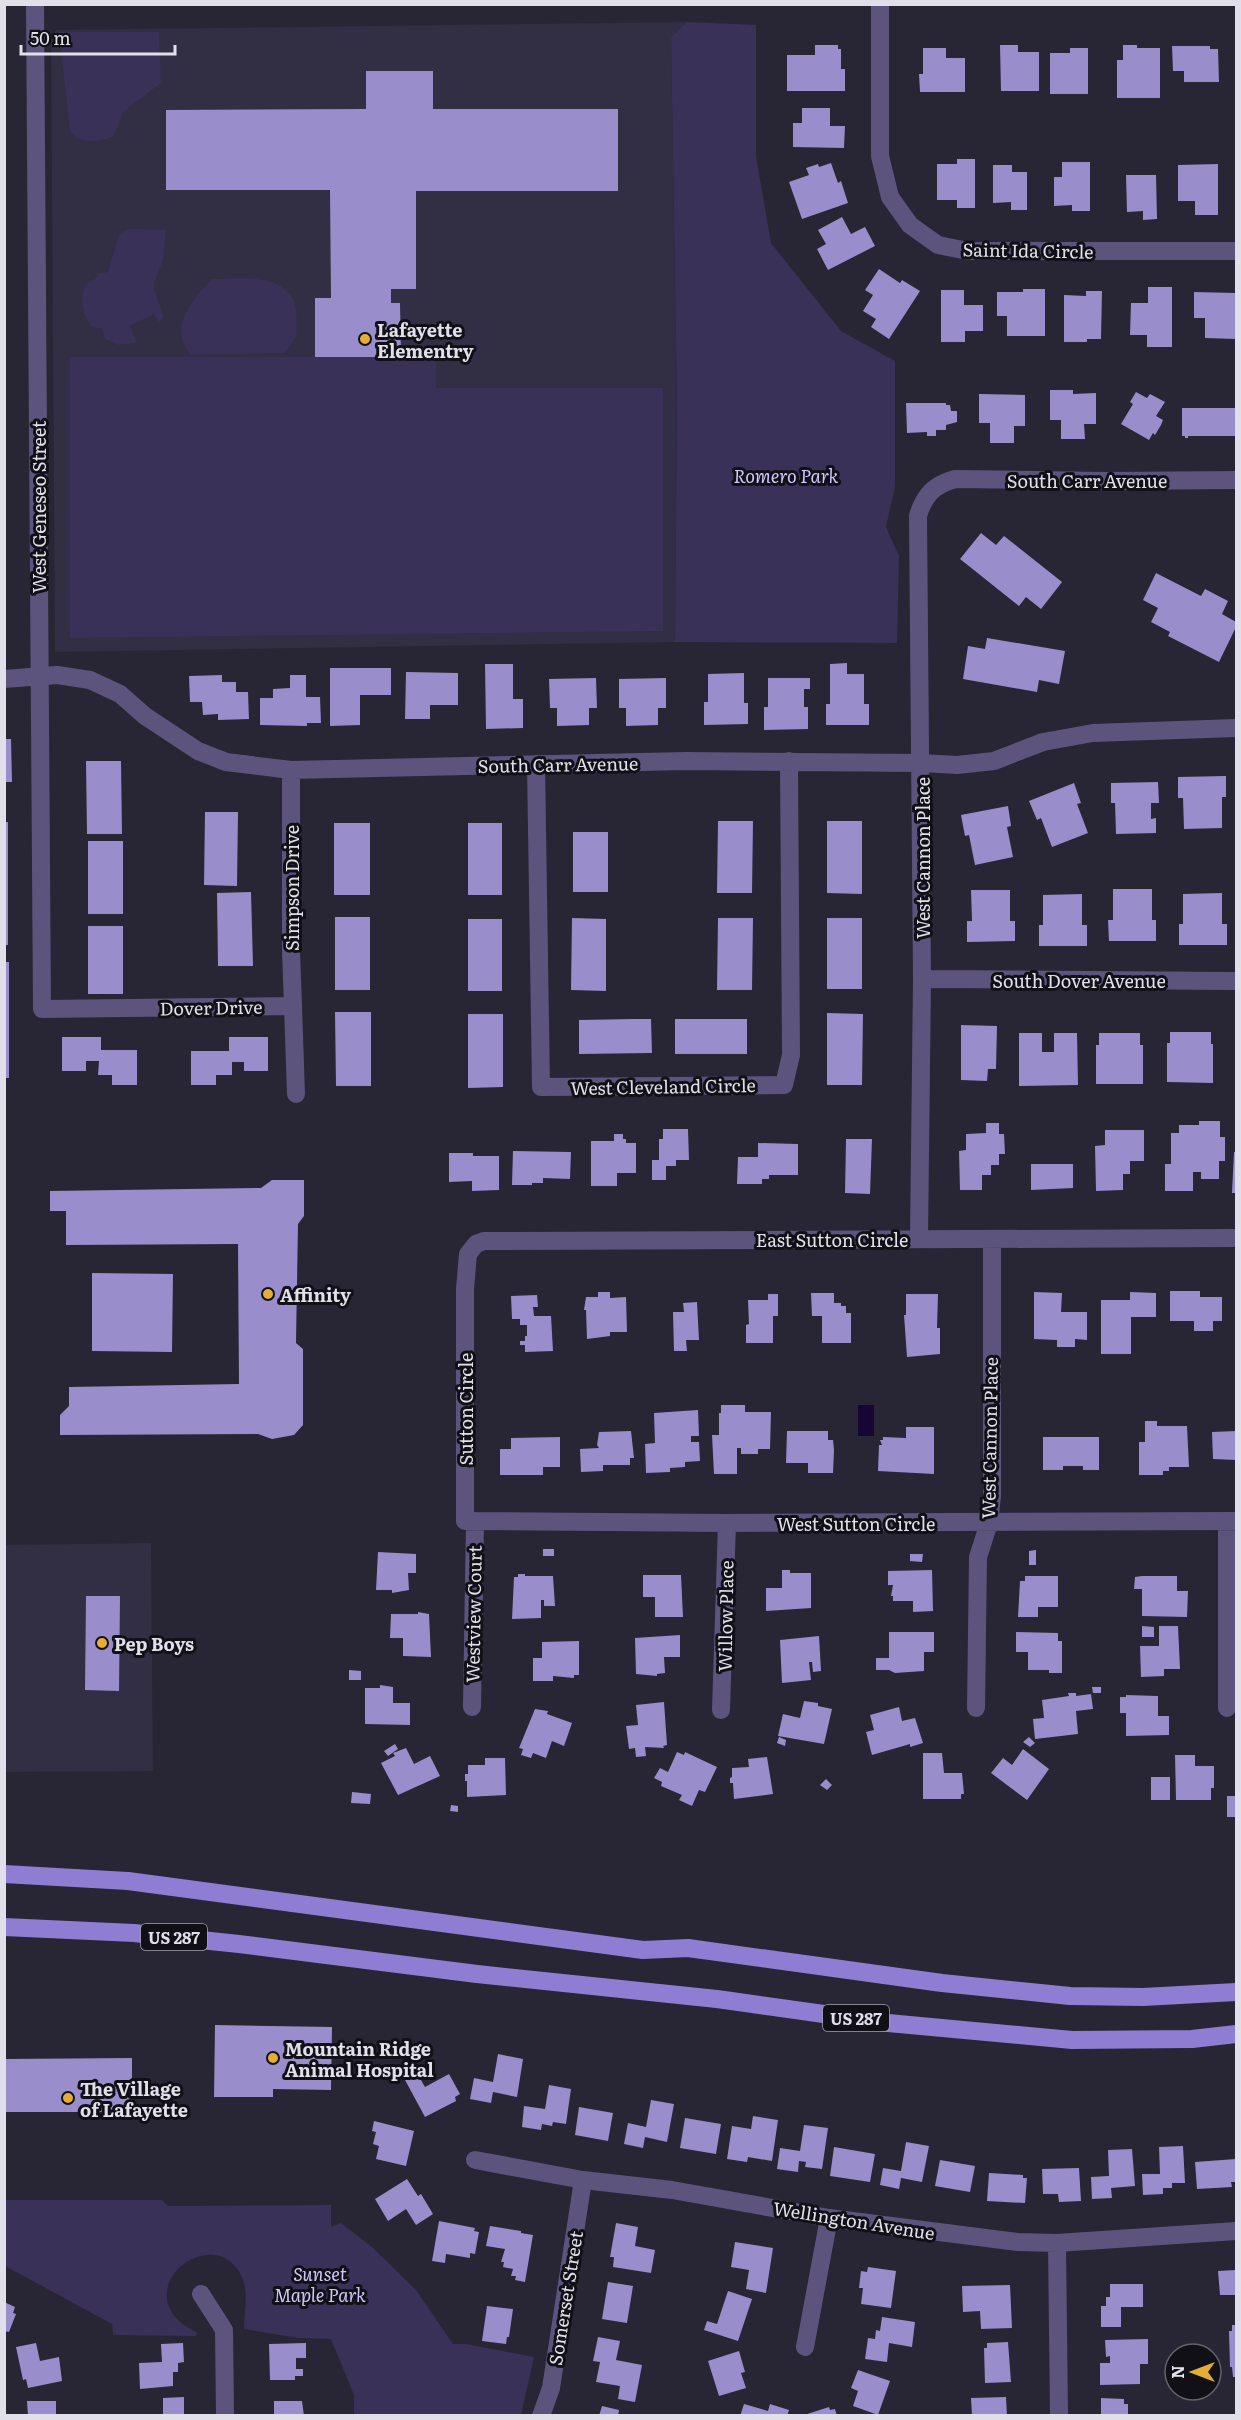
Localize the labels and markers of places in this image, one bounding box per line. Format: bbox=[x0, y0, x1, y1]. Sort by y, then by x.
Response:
place label: Lafayette Elementry bbox=[377, 316, 474, 364]
marker: Lafayette Elementry bbox=[358, 332, 372, 346]
place label: Affinity bbox=[280, 1281, 351, 1308]
marker: Affinity bbox=[261, 1287, 275, 1301]
place label: Pep Boys bbox=[114, 1630, 194, 1657]
marker: Pep Boys bbox=[95, 1636, 109, 1650]
place label: Mountain Ridge Animal Hospital bbox=[285, 2035, 434, 2083]
marker: Mountain Ridge Animal Hospital bbox=[266, 2051, 280, 2065]
place label: The Village of Lafayette bbox=[80, 2075, 188, 2123]
marker: The Village of Lafayette bbox=[61, 2091, 75, 2105]

